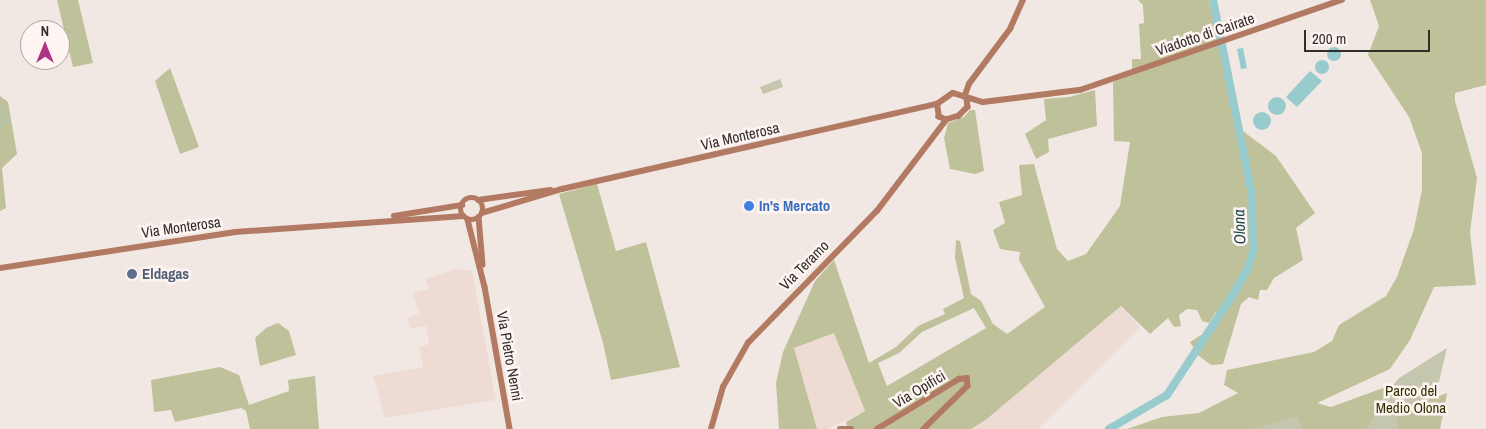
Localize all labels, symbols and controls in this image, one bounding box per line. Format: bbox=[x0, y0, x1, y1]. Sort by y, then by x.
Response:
street label: Viadotto di Cairate bbox=[1153, 9, 1257, 59]
north arrow bbox=[20, 20, 70, 70]
scale bar bbox=[1306, 20, 1432, 52]
text: N bbox=[41, 22, 49, 40]
text: 200 m bbox=[1312, 28, 1346, 49]
street label: Via Monterosa bbox=[699, 118, 781, 154]
place label: In's Mercato bbox=[759, 197, 830, 215]
marker: In's Mercato bbox=[743, 200, 755, 212]
water label: Olona bbox=[1229, 209, 1249, 245]
street label: Via Monterosa bbox=[140, 213, 222, 241]
street label: Via Teramo bbox=[775, 236, 833, 294]
place label: Eldagas bbox=[142, 265, 189, 283]
marker: Eldagas bbox=[126, 268, 138, 280]
street label: Via Pietro Nenni bbox=[493, 310, 527, 402]
street label: Via Opifici bbox=[890, 366, 948, 412]
park label: Parco del Medio Olona bbox=[1376, 381, 1446, 416]

